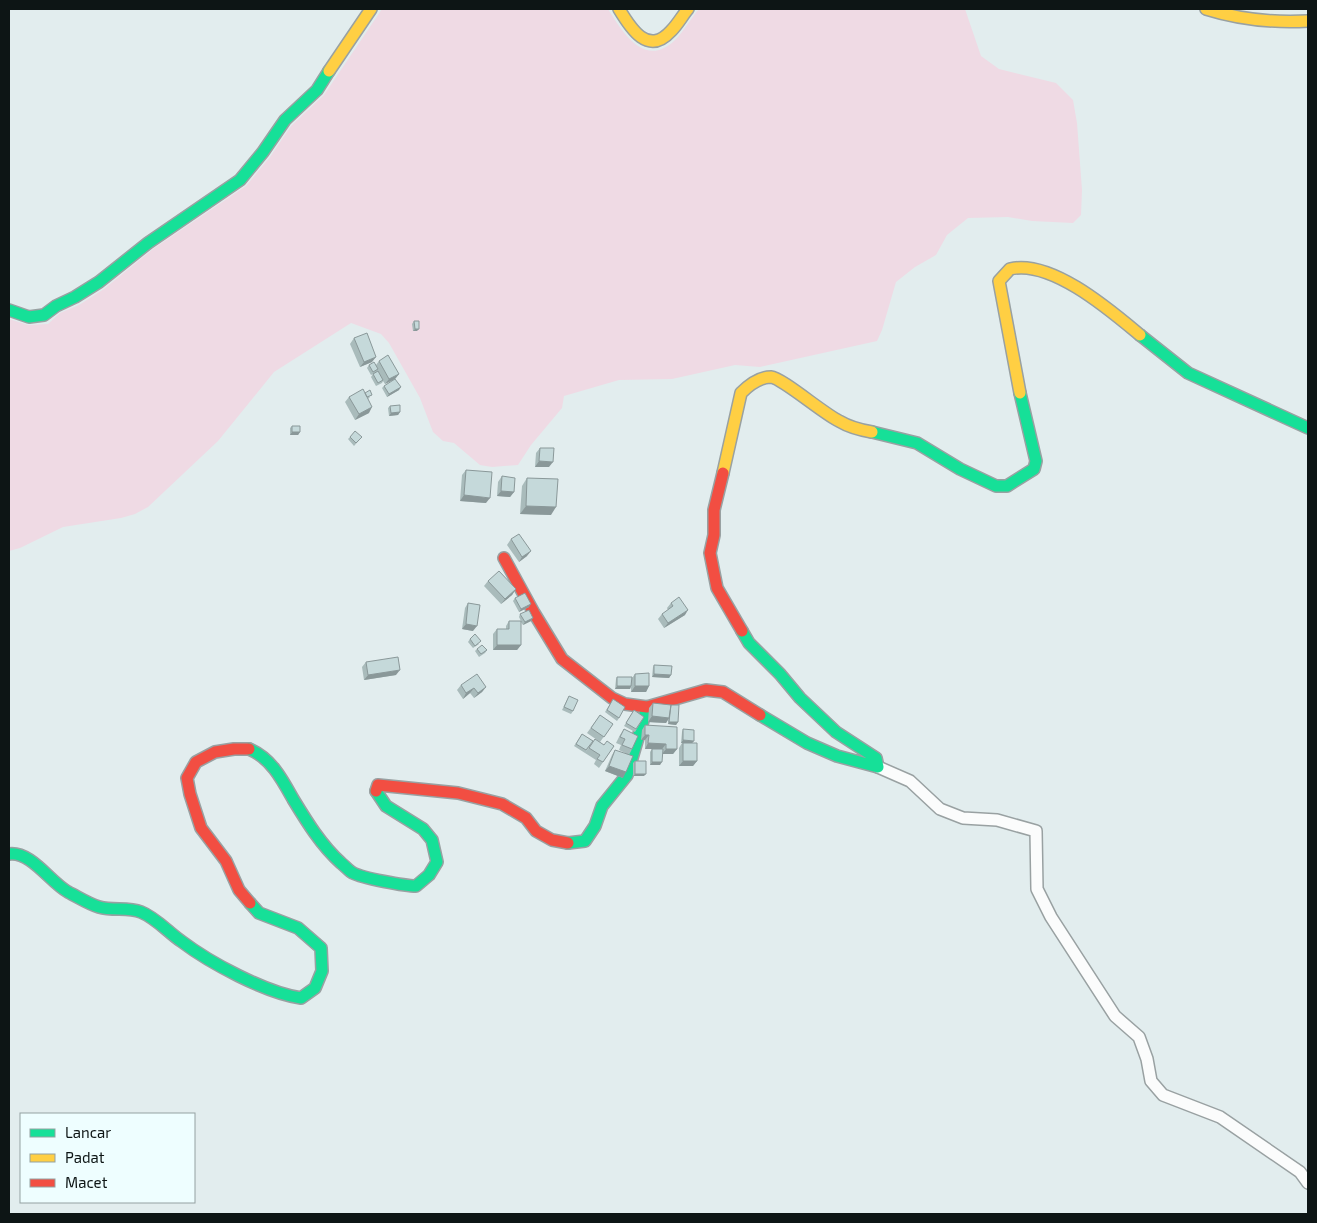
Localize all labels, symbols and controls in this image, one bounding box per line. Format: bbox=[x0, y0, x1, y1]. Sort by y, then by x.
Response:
legend bbox=[20, 1113, 195, 1203]
text: Lancar bbox=[65, 1123, 111, 1141]
text: Padat bbox=[65, 1148, 105, 1166]
text: Macet bbox=[65, 1173, 108, 1191]

